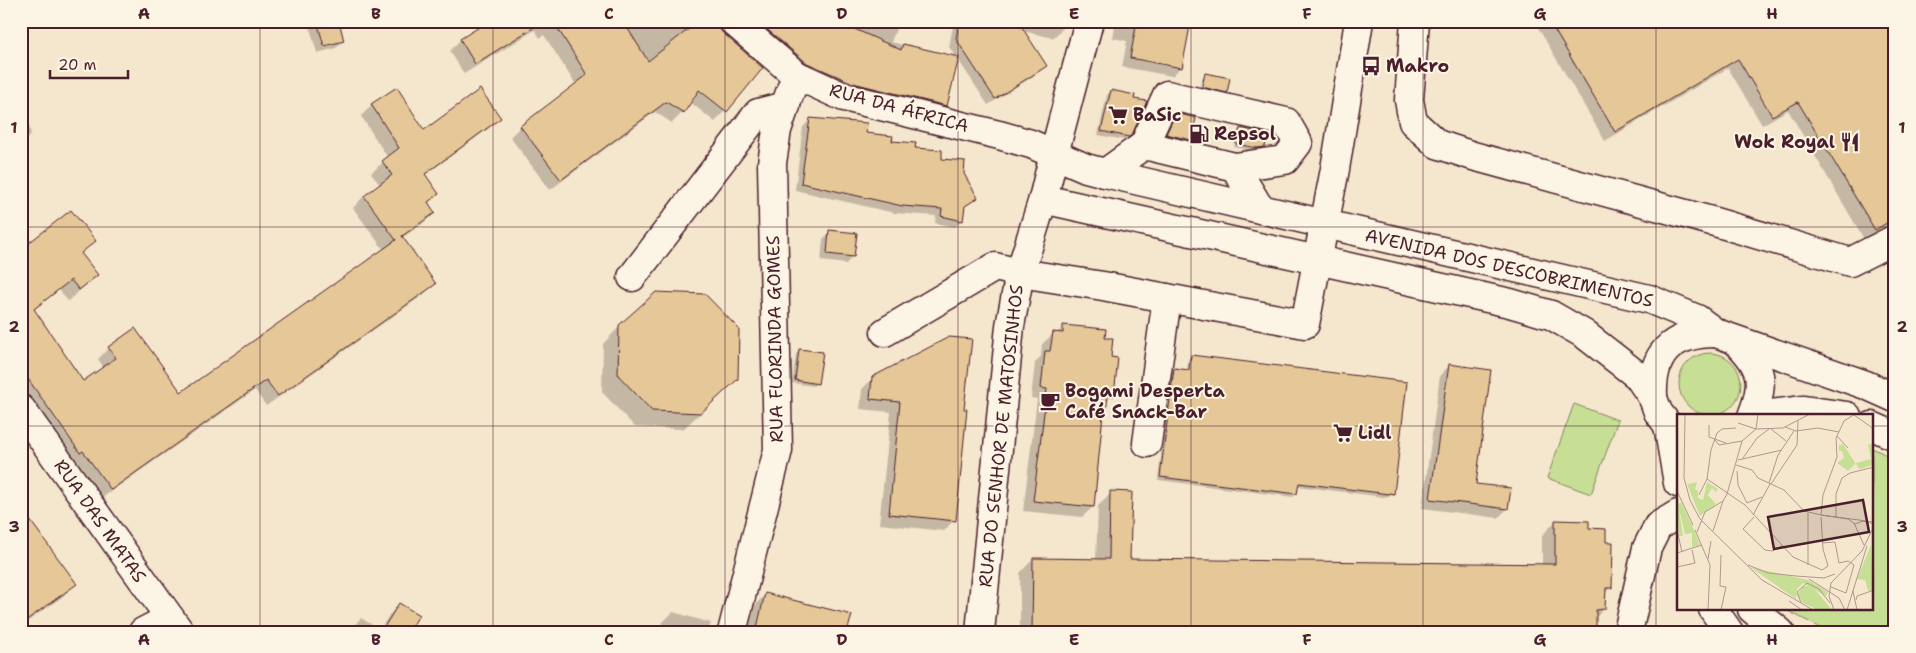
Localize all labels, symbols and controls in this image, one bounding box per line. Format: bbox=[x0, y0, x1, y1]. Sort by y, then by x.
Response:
text: A bbox=[138, 3, 150, 24]
text: B bbox=[371, 3, 381, 24]
text: C bbox=[604, 3, 614, 24]
text: D bbox=[836, 3, 848, 24]
text: E bbox=[1069, 3, 1079, 24]
text: F bbox=[1302, 3, 1312, 24]
text: G bbox=[1534, 3, 1547, 24]
text: H bbox=[1766, 3, 1778, 24]
scale bar bbox=[50, 48, 128, 80]
place label: Makro bbox=[1386, 54, 1449, 78]
text: 20 m bbox=[58, 55, 97, 75]
bus stop icon: Makro bbox=[1360, 55, 1382, 77]
street label: RUA DA ÁFRICA bbox=[827, 78, 971, 138]
place label: BaSic bbox=[1133, 103, 1182, 127]
supermarket icon: BaSic bbox=[1107, 104, 1129, 126]
text: 1 bbox=[10, 117, 18, 138]
text: 1 bbox=[1898, 117, 1906, 138]
place label: Repsol bbox=[1214, 122, 1276, 146]
fuel station icon: Repsol bbox=[1188, 123, 1210, 145]
place label: Wok Royal bbox=[1734, 130, 1835, 154]
restaurant icon: Wok Royal bbox=[1839, 131, 1861, 153]
street label: AVENIDA DOS DESCOBRIMENTOS bbox=[1363, 223, 1655, 313]
street label: RUA FLORINDA GOMES bbox=[761, 235, 789, 443]
street label: RUA DO SENHOR DE MATOSINHOS bbox=[973, 283, 1029, 589]
text: 2 bbox=[8, 316, 20, 337]
text: 2 bbox=[1896, 316, 1908, 337]
place label: Bogami Desperta Café Snack-Bar bbox=[1065, 379, 1225, 424]
cafe icon: Bogami Desperta Café Snack-Bar bbox=[1039, 390, 1061, 412]
inset map bbox=[1677, 414, 1874, 610]
place label: Lidl bbox=[1358, 421, 1391, 445]
supermarket icon: Lidl bbox=[1332, 422, 1354, 444]
street label: RUA DAS MATAS bbox=[48, 455, 152, 587]
text: 3 bbox=[8, 516, 20, 537]
text: 3 bbox=[1896, 516, 1908, 537]
text: A bbox=[138, 629, 150, 650]
text: B bbox=[371, 629, 381, 650]
text: C bbox=[604, 629, 614, 650]
text: D bbox=[836, 629, 848, 650]
text: E bbox=[1069, 629, 1079, 650]
text: F bbox=[1302, 629, 1312, 650]
text: G bbox=[1534, 629, 1547, 650]
text: H bbox=[1766, 629, 1778, 650]

